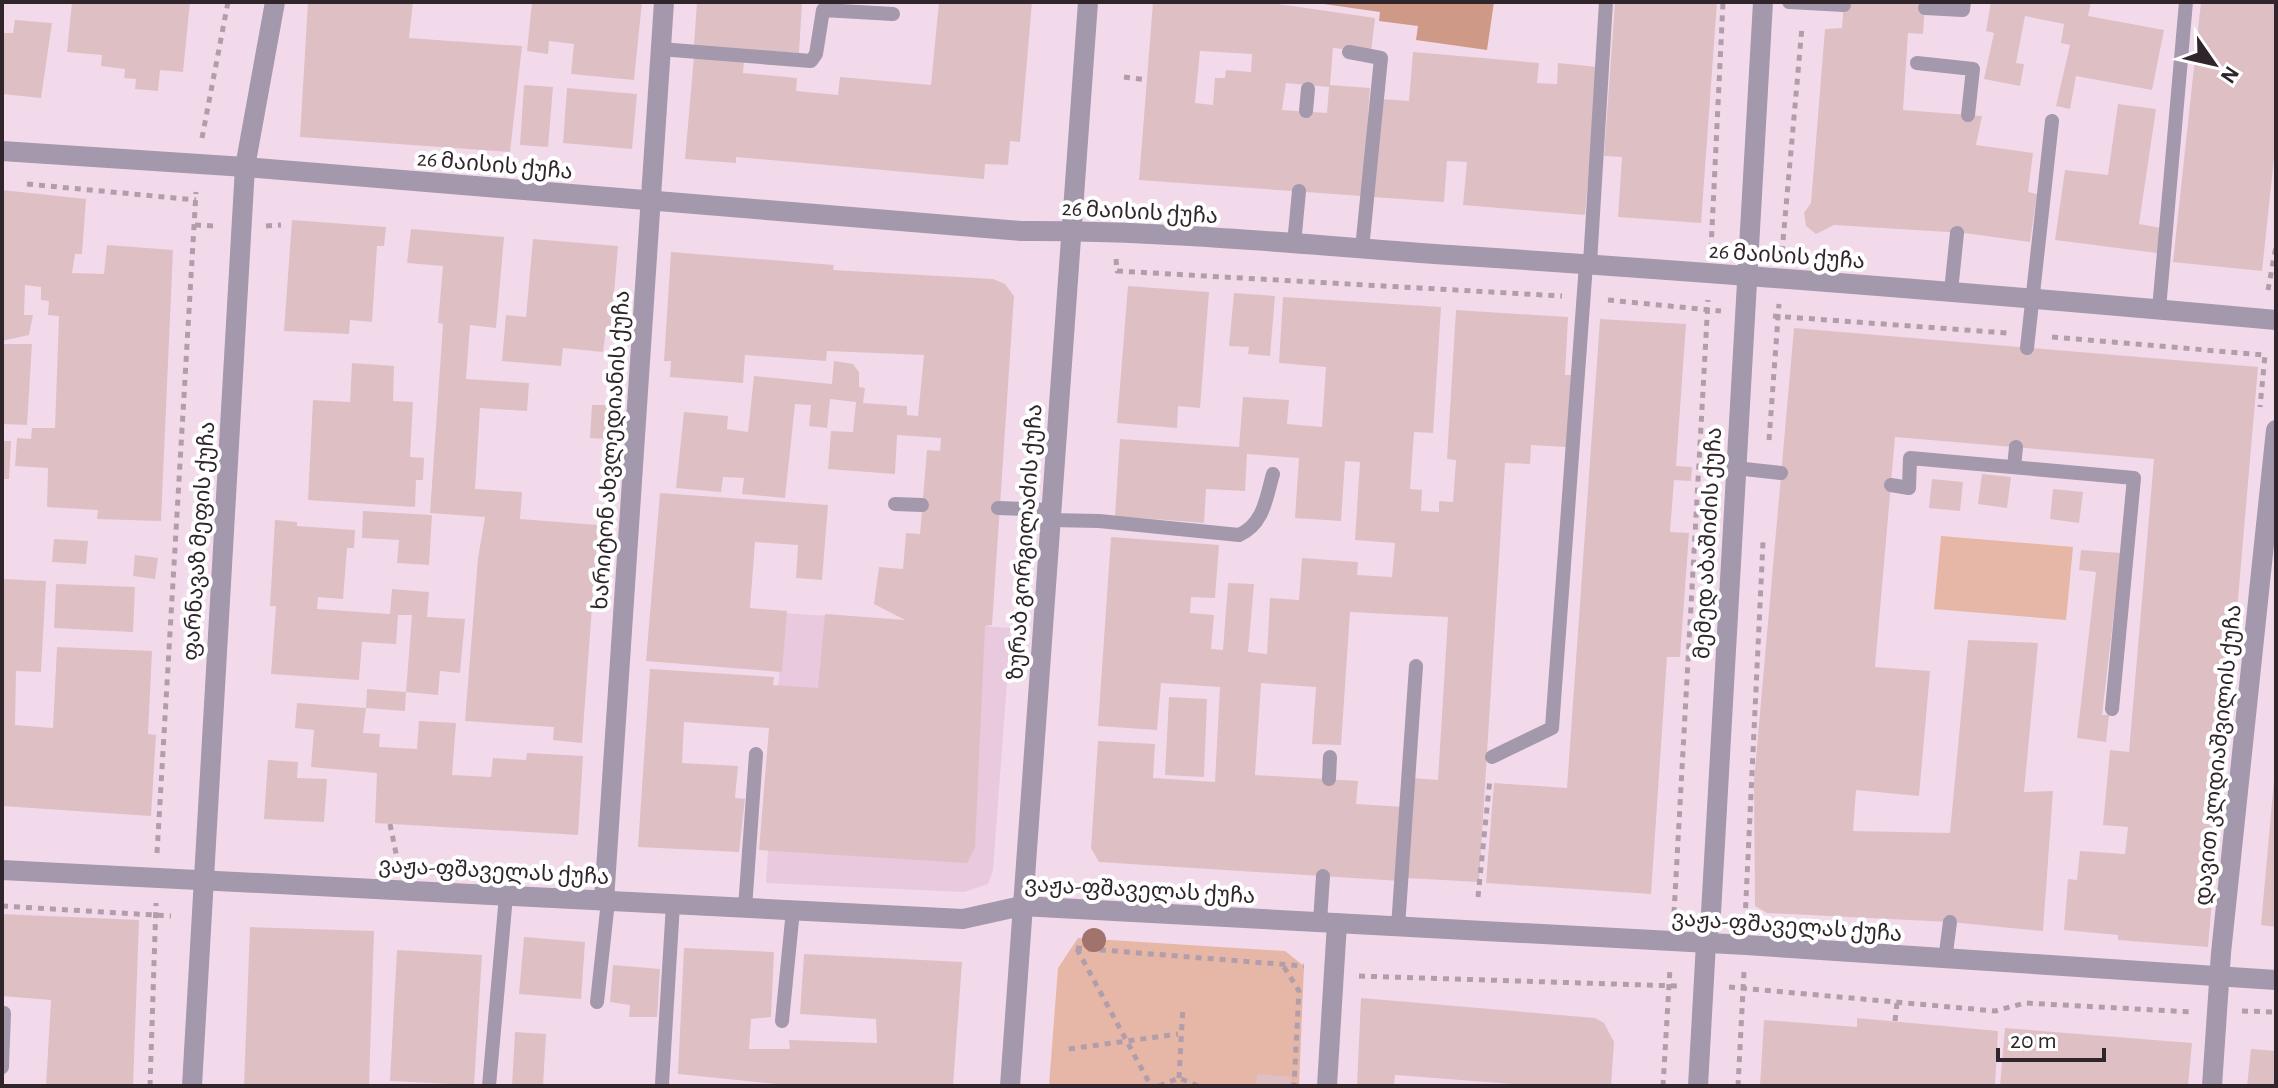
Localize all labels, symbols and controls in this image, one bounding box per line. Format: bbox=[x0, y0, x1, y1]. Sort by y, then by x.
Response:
north arrow bbox=[2174, 24, 2254, 104]
text: N bbox=[2216, 62, 2243, 87]
street label: 26 მაისის ქუჩა bbox=[416, 147, 574, 184]
street label: 26 მაისის ქუჩა bbox=[1061, 197, 1219, 228]
street label: 26 მაისის ქუჩა bbox=[1708, 240, 1866, 273]
street label: ხარიტონ ახვლედიანის ქუჩა bbox=[589, 290, 635, 611]
street label: ზურაბ გორგილაძის ქუჩა bbox=[1004, 403, 1048, 681]
street label: ფარნავაზ მეფის ქუჩა bbox=[180, 421, 219, 662]
street label: მემედ აბაშიძის ქუჩა bbox=[1691, 426, 1727, 660]
street label: დავით კლდიაშვილის ქუჩა bbox=[2191, 603, 2247, 907]
street label: ვაჟა-ფშაველას ქუჩა bbox=[378, 854, 610, 890]
street label: ვაჟა-ფშაველას ქუჩა bbox=[1024, 873, 1256, 909]
street label: ვაჟა-ფშაველას ქუჩა bbox=[1671, 907, 1903, 947]
scale bar bbox=[1998, 1012, 2104, 1062]
text: 20 m bbox=[2010, 1029, 2057, 1053]

